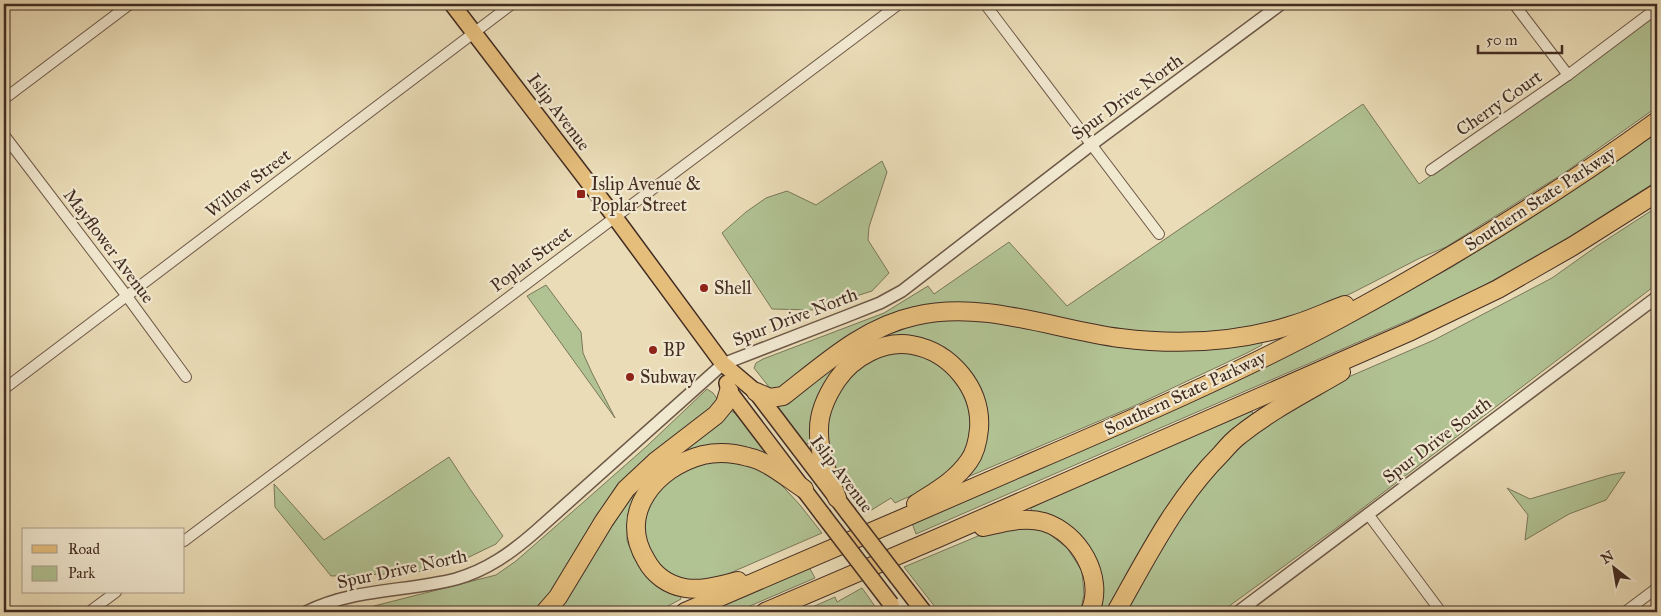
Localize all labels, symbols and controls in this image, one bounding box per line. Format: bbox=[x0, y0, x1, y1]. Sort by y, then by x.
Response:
scale bar bbox=[1478, 22, 1562, 54]
text: 50 m bbox=[1486, 31, 1518, 49]
street label: Spur Drive North bbox=[1067, 49, 1187, 145]
street label: Cherry Court bbox=[1452, 65, 1547, 141]
street label: Islip Avenue bbox=[523, 69, 595, 155]
street label: Southern State Parkway bbox=[1460, 142, 1620, 256]
street label: Willow Street bbox=[201, 143, 296, 222]
place label: Islip Avenue & Poplar Street bbox=[591, 173, 701, 216]
street label: Mayflower Avenue bbox=[59, 184, 159, 308]
marker: Islip Avenue & Poplar Street bbox=[575, 188, 587, 200]
street label: Poplar Street bbox=[486, 221, 576, 297]
place label: Shell bbox=[714, 277, 752, 299]
marker: Shell bbox=[698, 282, 710, 294]
street label: Spur Drive North bbox=[729, 283, 861, 351]
place label: BP bbox=[663, 339, 685, 361]
marker: BP bbox=[647, 344, 659, 356]
street label: Southern State Parkway bbox=[1101, 346, 1270, 440]
place label: Subway bbox=[640, 366, 697, 388]
marker: Subway bbox=[624, 371, 636, 383]
street label: Spur Drive South bbox=[1378, 392, 1496, 488]
street label: Islip Avenue bbox=[806, 431, 878, 517]
legend bbox=[22, 528, 185, 594]
text: Road bbox=[68, 540, 100, 558]
street label: Spur Drive North bbox=[335, 544, 469, 594]
north arrow bbox=[1588, 544, 1638, 594]
text: N bbox=[1598, 547, 1617, 568]
text: Park bbox=[68, 564, 95, 582]

